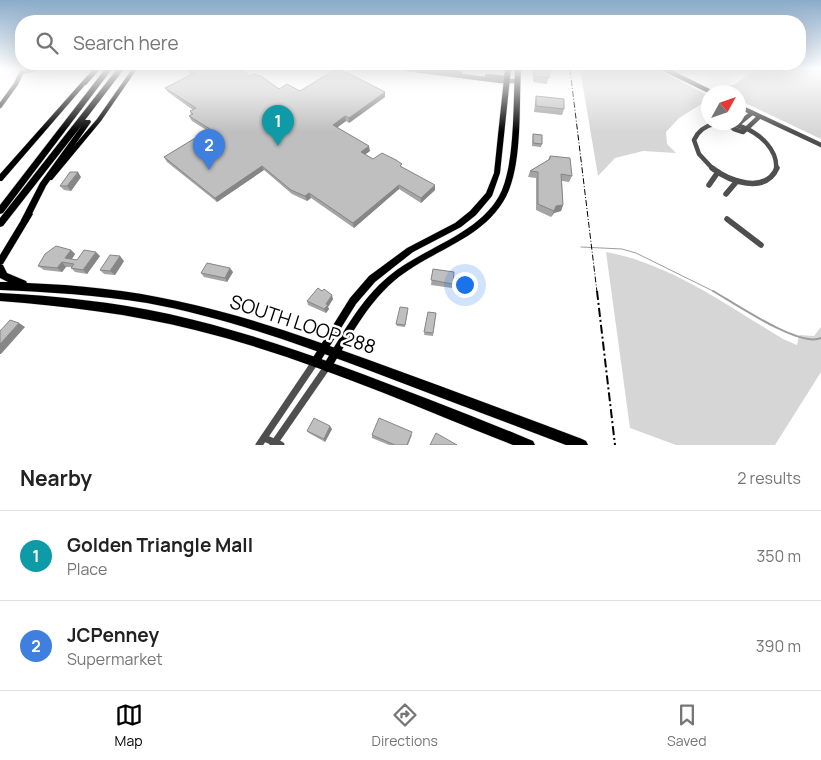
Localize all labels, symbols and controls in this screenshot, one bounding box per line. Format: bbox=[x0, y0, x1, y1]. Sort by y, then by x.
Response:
search box bbox=[15, 15, 806, 70]
icon: search bbox=[33, 29, 61, 57]
text: Search here bbox=[73, 30, 179, 56]
north arrow bbox=[701, 85, 746, 130]
pin: 1 bbox=[262, 105, 294, 146]
pin: 2 bbox=[193, 129, 225, 170]
your location bbox=[452, 272, 478, 298]
street label: SOUTH LOOP 288 bbox=[227, 288, 379, 360]
text: Nearby bbox=[20, 464, 92, 492]
text: 2 results bbox=[737, 467, 801, 489]
text: Golden Triangle Mall bbox=[67, 532, 253, 558]
text: 1 bbox=[32, 545, 40, 567]
text: 350 m bbox=[756, 545, 801, 567]
text: Place bbox=[67, 558, 107, 580]
text: JCPenney bbox=[67, 622, 159, 648]
text: 2 bbox=[31, 635, 41, 657]
text: 390 m bbox=[756, 635, 801, 657]
text: Supermarket bbox=[67, 648, 163, 670]
tab: Map bbox=[115, 701, 143, 750]
tab: Directions bbox=[372, 701, 438, 750]
tab: Saved bbox=[667, 701, 706, 750]

